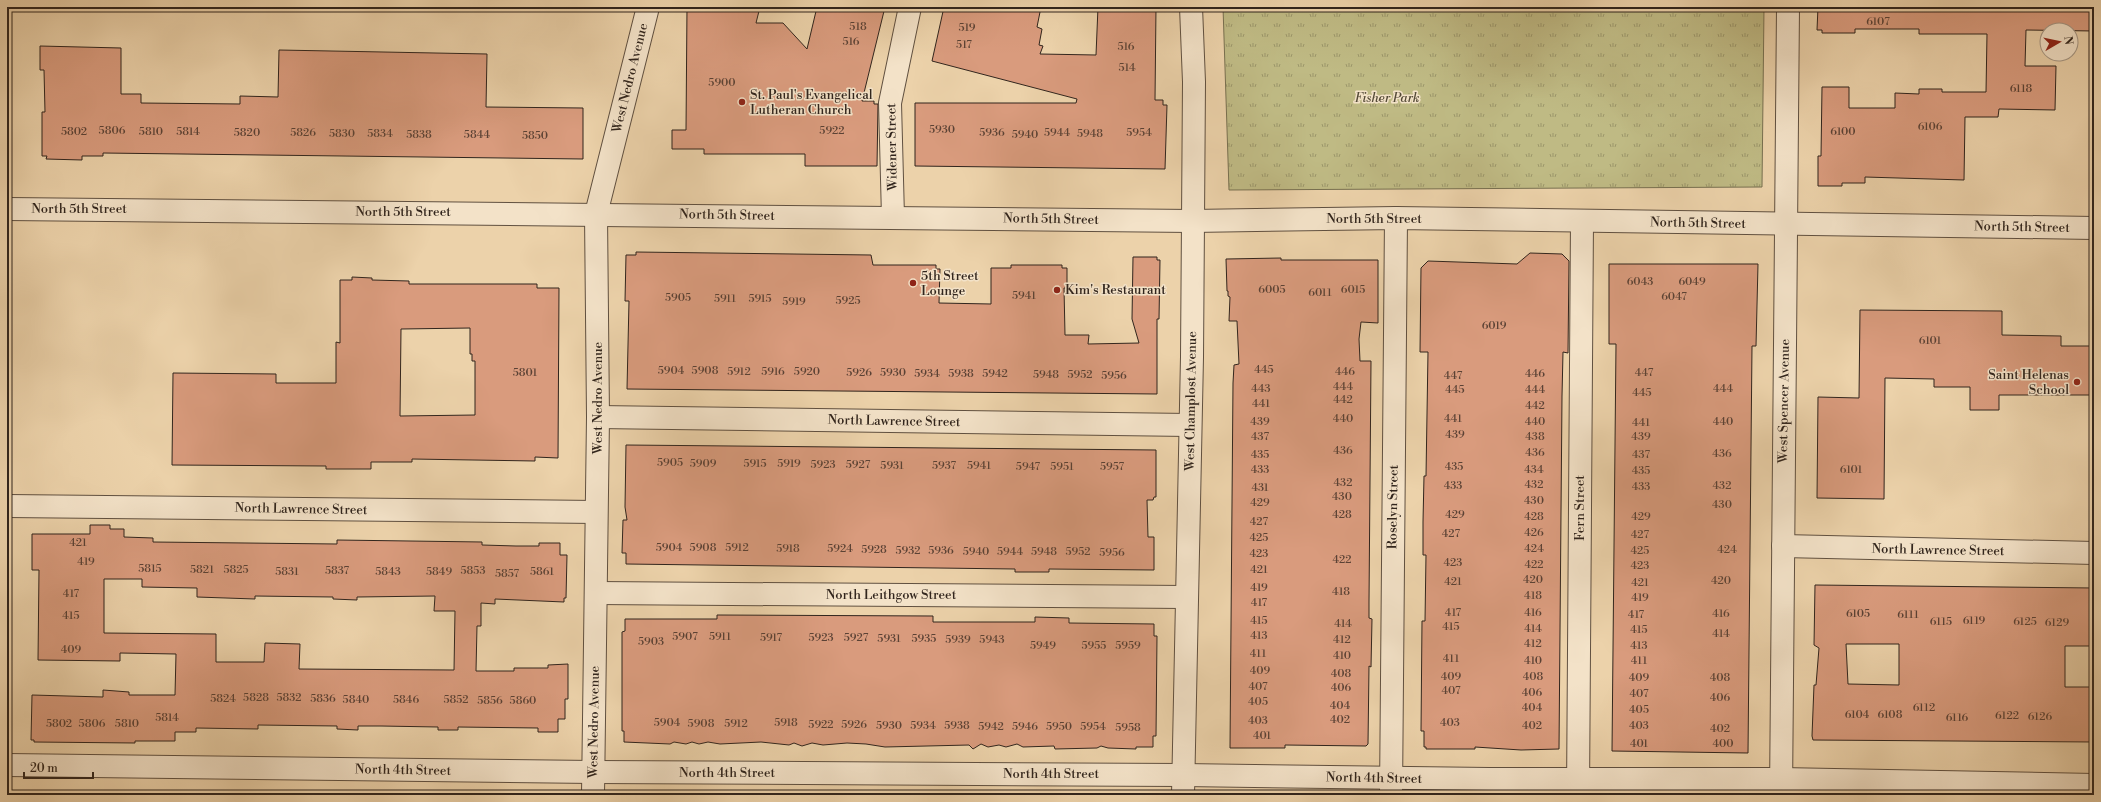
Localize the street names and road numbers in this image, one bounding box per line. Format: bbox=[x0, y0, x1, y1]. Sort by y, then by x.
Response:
street label: West Nedro Avenue bbox=[608, 21, 651, 135]
street label: Widener Street bbox=[883, 103, 901, 192]
street label: North 5th Street bbox=[31, 201, 127, 217]
street label: North 5th Street bbox=[355, 204, 451, 220]
street label: North 5th Street bbox=[679, 206, 775, 224]
street label: North 5th Street bbox=[1003, 210, 1099, 228]
street label: North 5th Street bbox=[1326, 211, 1422, 227]
street label: North 5th Street bbox=[1650, 214, 1746, 232]
street label: North 5th Street bbox=[1974, 218, 2070, 236]
street label: West Champlost Avenue bbox=[1182, 331, 1200, 472]
street label: West Spencer Avenue bbox=[1775, 338, 1793, 464]
street label: West Nedro Avenue bbox=[590, 341, 606, 455]
street label: North Lawrence Street bbox=[827, 412, 961, 430]
street label: Roselyn Street bbox=[1384, 464, 1402, 549]
street label: Fern Street bbox=[1572, 475, 1588, 541]
street label: North Lawrence Street bbox=[234, 500, 368, 518]
street label: North Lawrence Street bbox=[1871, 541, 2005, 559]
street label: North Leithgow Street bbox=[826, 587, 957, 603]
street label: West Nedro Avenue bbox=[585, 665, 603, 779]
street label: North 4th Street bbox=[355, 761, 452, 779]
street label: North 4th Street bbox=[679, 765, 776, 781]
street label: North 4th Street bbox=[1003, 766, 1100, 782]
street label: North 4th Street bbox=[1326, 769, 1423, 787]

